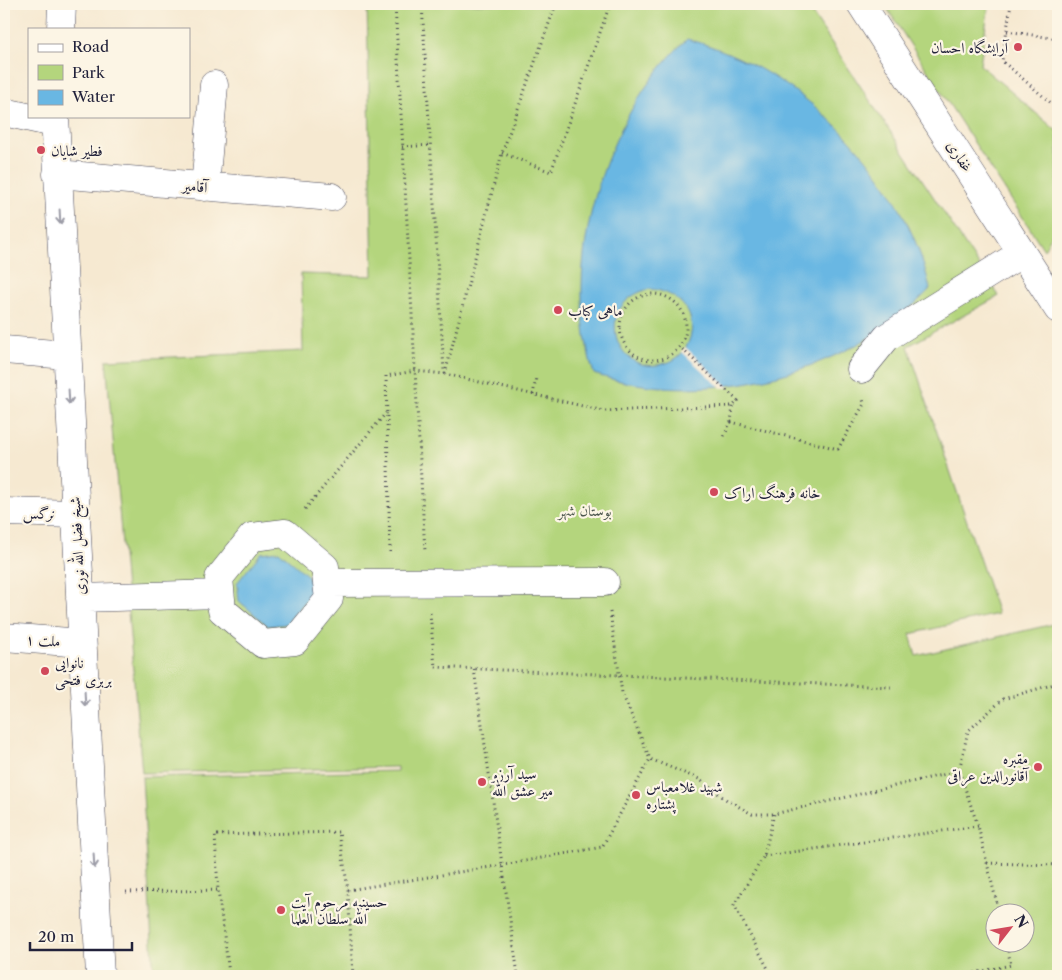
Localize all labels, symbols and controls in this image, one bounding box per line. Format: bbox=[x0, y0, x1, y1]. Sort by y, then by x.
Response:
legend bbox=[28, 28, 190, 118]
text: Road bbox=[72, 37, 109, 56]
place label: آرایشگاه احسان bbox=[931, 38, 1010, 57]
marker: آرایشگاه احسان bbox=[1012, 41, 1024, 53]
text: Park bbox=[72, 63, 106, 82]
text: Water bbox=[71, 87, 116, 106]
street label: غفاری bbox=[943, 137, 977, 175]
place label: فطیر شایان bbox=[51, 141, 103, 160]
marker: فطیر شایان bbox=[35, 144, 47, 156]
street label: آقامیر bbox=[180, 175, 210, 197]
one-way arrow bbox=[55, 209, 64, 225]
place label: ماهی کباب bbox=[568, 301, 623, 320]
marker: ماهی کباب bbox=[552, 304, 564, 316]
one-way arrow bbox=[64, 389, 73, 405]
place label: خانه فرهنگ اراک bbox=[724, 483, 821, 503]
marker: خانه فرهنگ اراک bbox=[708, 486, 720, 498]
street label: شیخ فضل الله نوری bbox=[63, 496, 94, 596]
park label: بوستان شهر bbox=[556, 501, 612, 521]
street label: نرگس bbox=[23, 503, 55, 524]
street label: ملت ۱ bbox=[25, 629, 61, 651]
place label: نانوایی بربری فتحی bbox=[55, 653, 112, 691]
marker: نانوایی بربری فتحی bbox=[39, 665, 51, 677]
one-way arrow bbox=[80, 690, 90, 707]
place label: مقبره آقانورالدین عراقی bbox=[947, 749, 1030, 787]
marker: مقبره آقانورالدین عراقی bbox=[1032, 761, 1044, 773]
place label: سید آرزو میر عشق الله bbox=[490, 764, 553, 800]
marker: سید آرزو میر عشق الله bbox=[476, 776, 488, 788]
place label: شهید غلامعباس پشتاره bbox=[646, 777, 722, 814]
marker: شهید غلامعباس پشتاره bbox=[630, 789, 642, 801]
one-way arrow bbox=[89, 853, 98, 869]
place label: حسینیه مرحوم آیت الله سلطان العلما bbox=[291, 892, 387, 928]
north arrow bbox=[984, 902, 1034, 952]
marker: حسینیه مرحوم آیت الله سلطان العلما bbox=[275, 904, 287, 916]
text: N bbox=[1010, 911, 1032, 931]
scale bar bbox=[30, 920, 132, 952]
text: 20 m bbox=[38, 927, 74, 946]

